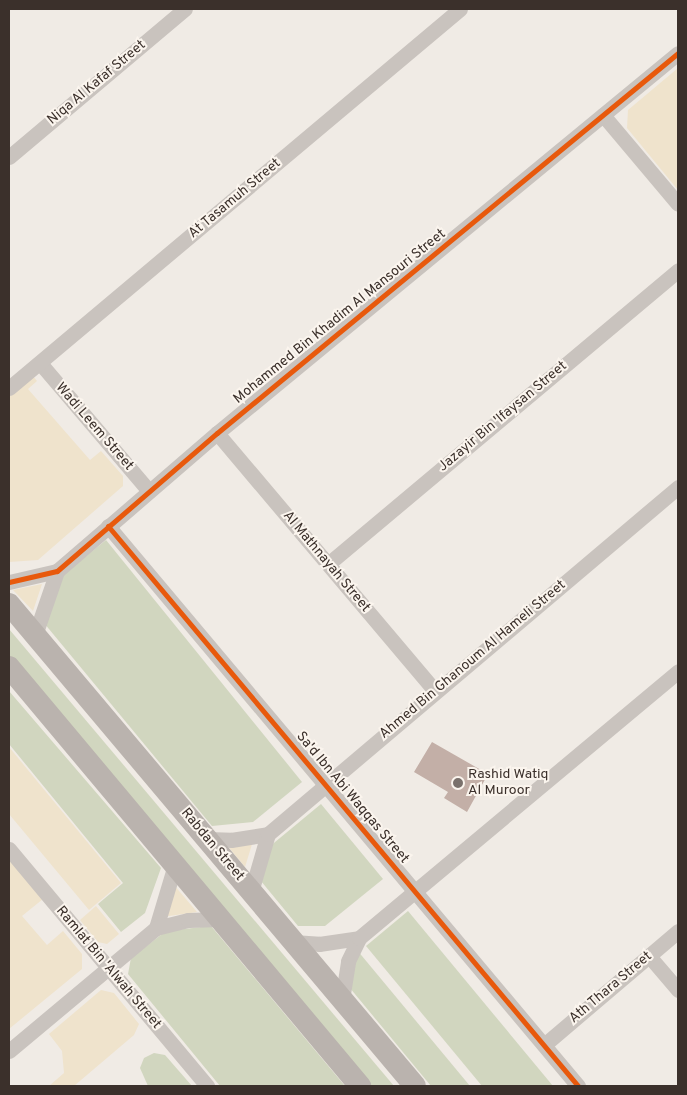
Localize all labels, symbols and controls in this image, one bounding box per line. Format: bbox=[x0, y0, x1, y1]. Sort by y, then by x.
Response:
street label: Niqa Al Kafaf Street bbox=[44, 37, 150, 129]
street label: At Tasamuh Street bbox=[185, 155, 285, 243]
street label: Mohammed Bin Khadim Al Mansouri Street bbox=[230, 226, 450, 408]
street label: Jazayir Bin 'Ifaysan Street bbox=[435, 358, 571, 476]
street label: Wadi Leem Street bbox=[51, 380, 137, 474]
street label: Al Mathnayah Street bbox=[279, 508, 373, 616]
street label: Ahmed Bin Ghanoum Al Hameli Street bbox=[376, 577, 570, 743]
street label: Sa'd Ibn Abi Waqqas Street bbox=[292, 728, 412, 868]
place label: Rashid Watiq Al Muroor bbox=[468, 767, 549, 800]
marker: Rashid Watiq Al Muroor bbox=[452, 777, 464, 789]
street label: Rabdan Street bbox=[177, 805, 247, 885]
street label: Ramlat Bin 'Alwah Street bbox=[52, 903, 164, 1033]
street label: Ath Thara Street bbox=[566, 948, 656, 1028]

